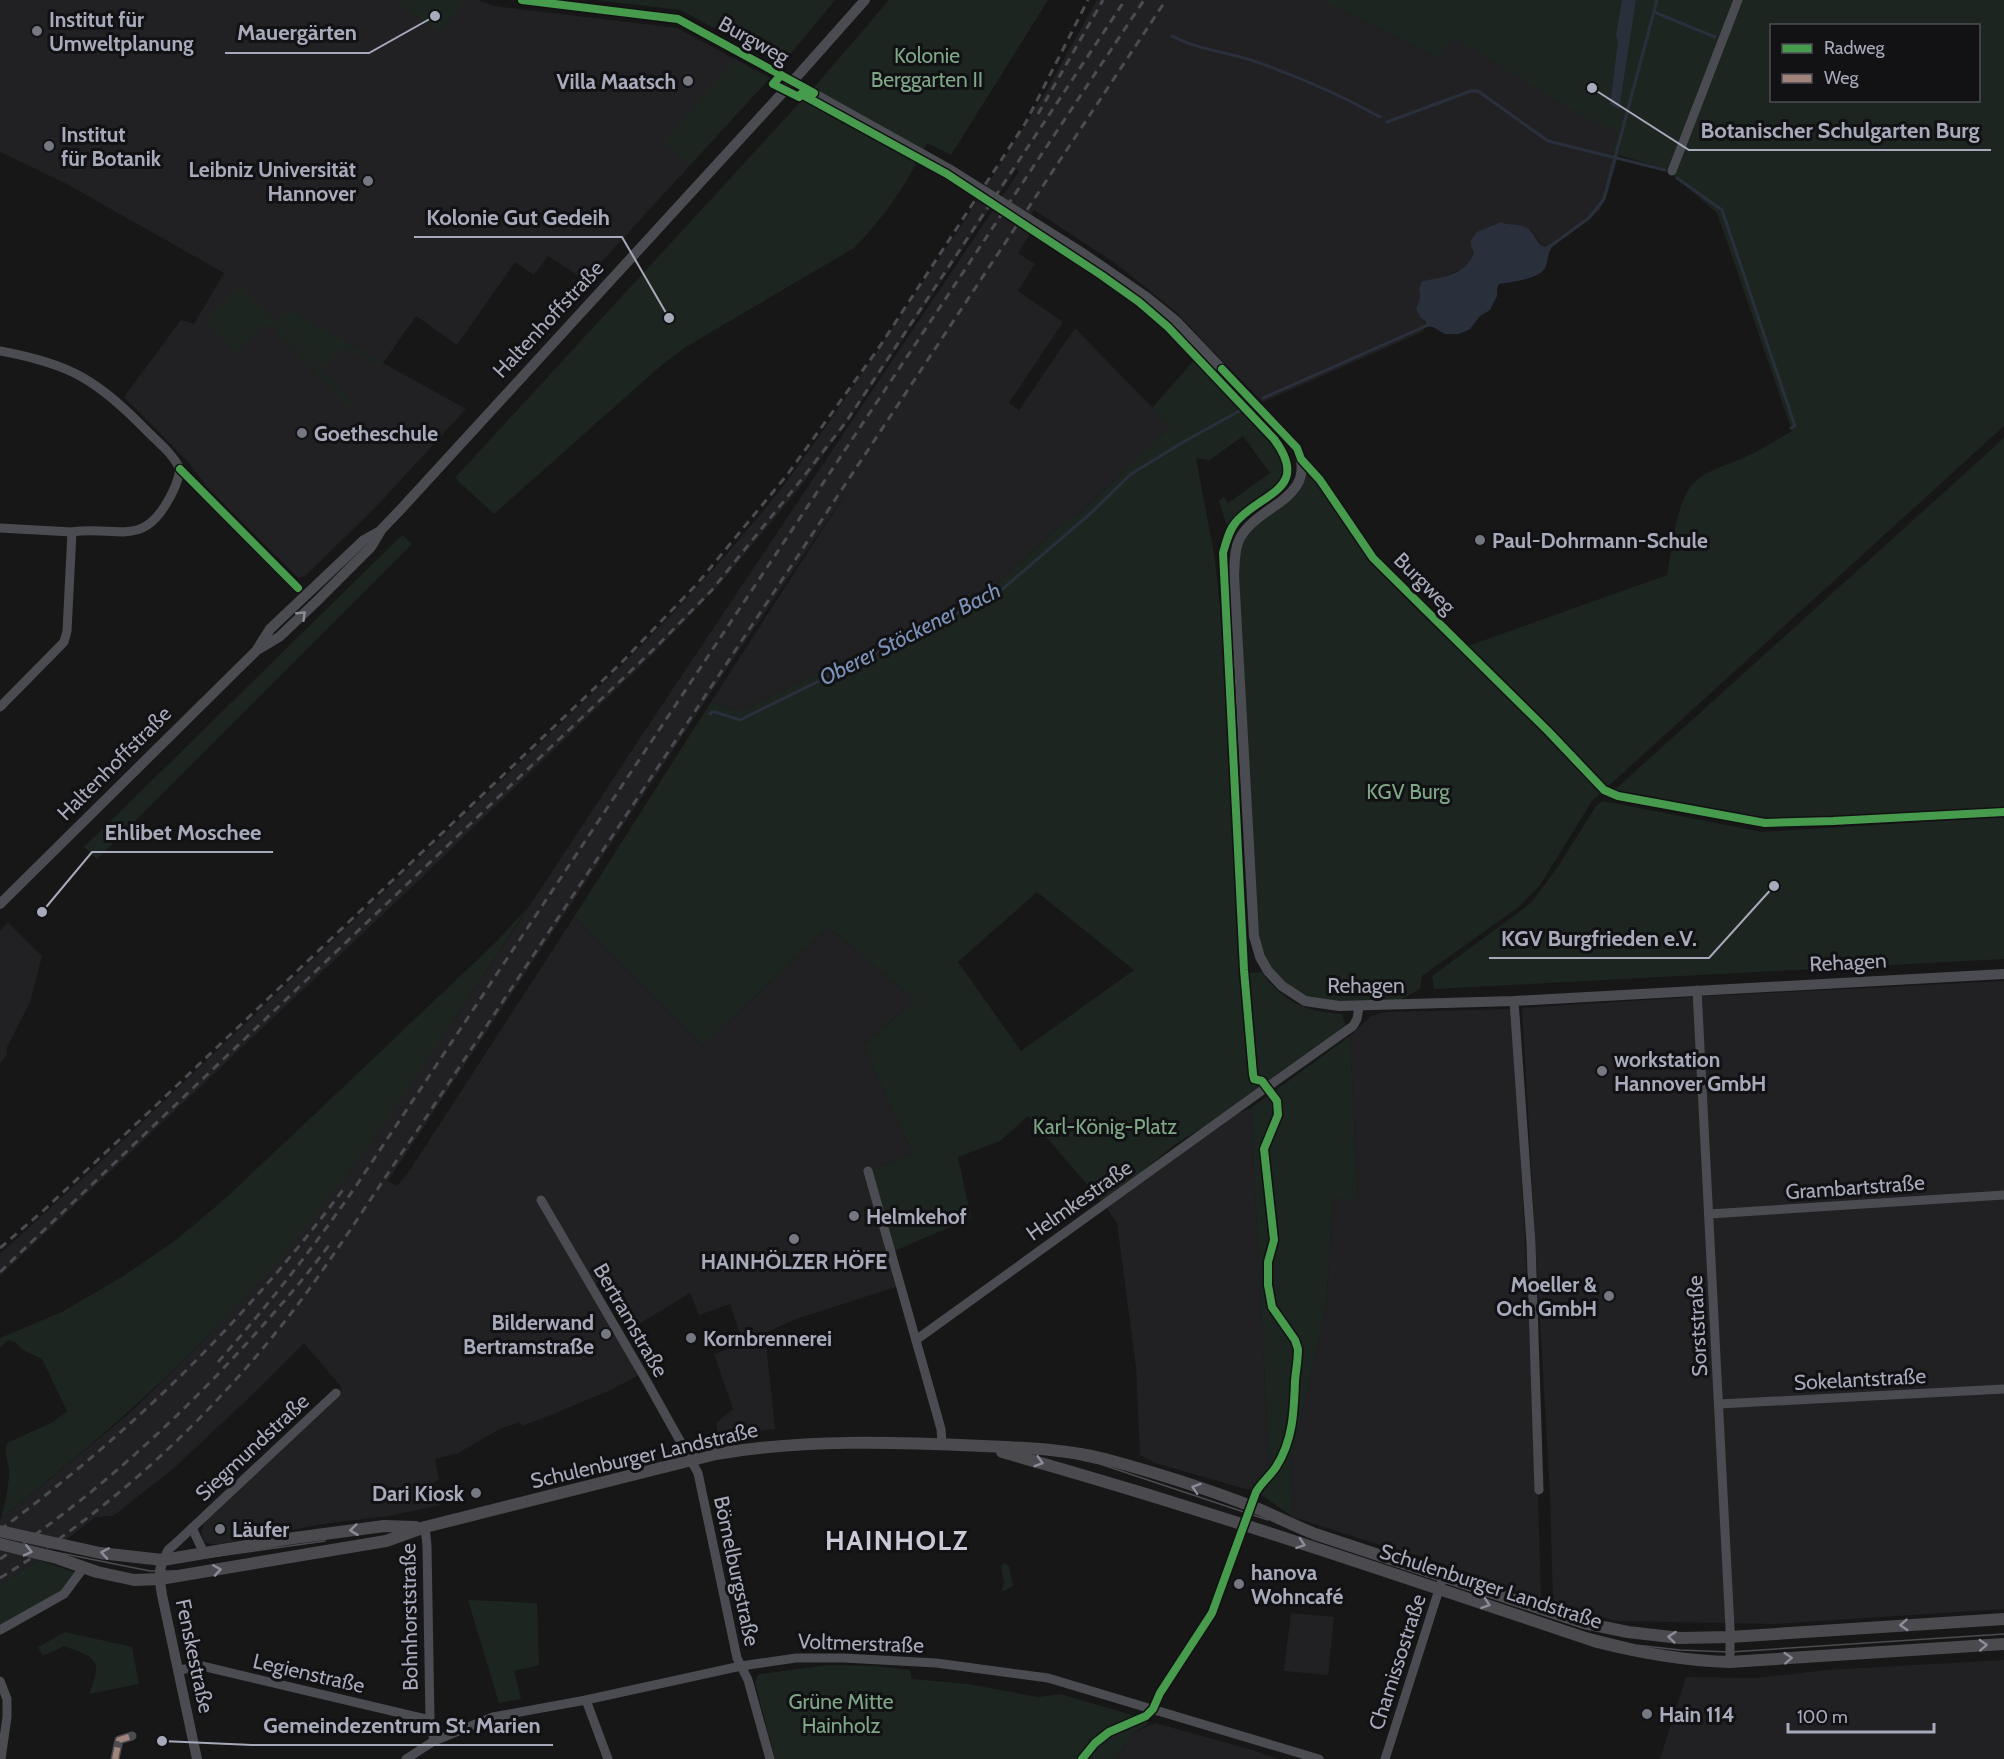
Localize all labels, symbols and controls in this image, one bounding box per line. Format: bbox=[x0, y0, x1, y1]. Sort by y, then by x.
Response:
place label: Institut für Umweltplanung bbox=[49, 7, 194, 56]
street label: Burgweg bbox=[714, 10, 794, 70]
callout: Mauergärten bbox=[225, 13, 369, 53]
text: Mauergärten bbox=[237, 19, 357, 46]
marker: Institut für Umweltplanung bbox=[30, 24, 44, 38]
legend bbox=[1770, 24, 1980, 102]
text: Radweg bbox=[1824, 37, 1886, 59]
park label: Kolonie Berggarten II bbox=[871, 43, 983, 92]
text: Weg bbox=[1824, 67, 1860, 89]
place label: Villa Maatsch bbox=[556, 69, 676, 94]
marker: Villa Maatsch bbox=[681, 74, 695, 88]
callout: Botanischer Schulgarten Burg bbox=[1689, 110, 1991, 150]
text: Botanischer Schulgarten Burg bbox=[1701, 117, 1979, 144]
place label: Institut für Botanik bbox=[61, 122, 162, 171]
marker: Institut für Botanik bbox=[42, 139, 56, 153]
place label: Leibniz Universität Hannover bbox=[189, 157, 356, 206]
marker: Leibniz Universität Hannover bbox=[361, 174, 375, 188]
callout: Kolonie Gut Gedeih bbox=[414, 197, 622, 237]
text: Kolonie Gut Gedeih bbox=[426, 204, 610, 231]
street label: Haltenhoffstraße bbox=[487, 255, 609, 383]
place label: Goetheschule bbox=[314, 421, 438, 446]
marker: Goetheschule bbox=[295, 426, 309, 440]
place label: Paul-Dohrmann-Schule bbox=[1492, 528, 1708, 553]
marker: Paul-Dohrmann-Schule bbox=[1473, 533, 1487, 547]
street label: Burgweg bbox=[1389, 547, 1461, 619]
water label: Oberer Stöckener Bach bbox=[815, 577, 1005, 691]
one-way arrow bbox=[295, 612, 306, 623]
street label: Haltenhoffstraße bbox=[52, 701, 176, 825]
park label: KGV Burg bbox=[1366, 779, 1450, 804]
callout: Ehlibet Moschee bbox=[92, 812, 273, 852]
text: Ehlibet Moschee bbox=[105, 819, 261, 846]
callout: KGV Burgfrieden e.V. bbox=[1489, 918, 1709, 958]
text: KGV Burgfrieden e.V. bbox=[1501, 925, 1697, 952]
street label: Rehagen bbox=[1809, 947, 1887, 977]
street label: Rehagen bbox=[1327, 973, 1405, 998]
place label: workstation Hannover GmbH bbox=[1614, 1047, 1766, 1096]
marker: workstation Hannover GmbH bbox=[1595, 1064, 1609, 1078]
park label: Karl-König-Platz bbox=[1033, 1114, 1177, 1139]
street label: Helmkestraße bbox=[1021, 1154, 1137, 1246]
street label: Grambartstraße bbox=[1785, 1170, 1926, 1204]
place label: Helmkehof bbox=[866, 1204, 967, 1229]
marker: Helmkehof bbox=[847, 1209, 861, 1223]
marker: HAINHÖLZER HÖFE bbox=[787, 1232, 801, 1246]
place label: HAINHÖLZER HÖFE bbox=[701, 1249, 887, 1274]
street label: Bertramstraße bbox=[588, 1259, 674, 1381]
place label: Moeller & Och GmbH bbox=[1496, 1272, 1598, 1321]
street label: Sorststraße bbox=[1682, 1275, 1712, 1377]
marker: Moeller & Och GmbH bbox=[1602, 1289, 1616, 1303]
place label: Bilderwand Bertramstraße bbox=[463, 1310, 594, 1359]
place label: Kornbrennerei bbox=[703, 1326, 832, 1351]
marker: Bilderwand Bertramstraße bbox=[599, 1327, 613, 1341]
marker: Kornbrennerei bbox=[684, 1331, 698, 1345]
street label: Sokelantstraße bbox=[1793, 1363, 1927, 1395]
street label: Siegmundstraße bbox=[190, 1388, 314, 1506]
street label: Schulenburger Landstraße bbox=[528, 1417, 760, 1493]
one-way arrow bbox=[1033, 1455, 1044, 1467]
place label: Dari Kiosk bbox=[372, 1481, 465, 1506]
one-way arrow bbox=[1191, 1483, 1202, 1495]
marker: Dari Kiosk bbox=[469, 1486, 483, 1500]
street label: Bömelburgstraße bbox=[709, 1494, 765, 1649]
place label: Läufer bbox=[232, 1517, 289, 1542]
marker: Läufer bbox=[213, 1522, 227, 1536]
one-way arrow bbox=[349, 1524, 358, 1536]
district label: HAINHOLZ bbox=[825, 1524, 969, 1557]
one-way arrow bbox=[1295, 1536, 1305, 1549]
street label: Schulenburger Landstraße bbox=[1377, 1538, 1606, 1634]
one-way arrow bbox=[23, 1543, 33, 1556]
street label: Bohnhorststraße bbox=[395, 1543, 423, 1691]
one-way arrow bbox=[100, 1548, 109, 1560]
place label: hanova Wohncafé bbox=[1251, 1560, 1343, 1609]
one-way arrow bbox=[212, 1564, 222, 1577]
marker: hanova Wohncafé bbox=[1232, 1577, 1246, 1591]
street label: Chamissostraße bbox=[1363, 1591, 1431, 1733]
street label: Fenskestraße bbox=[171, 1597, 219, 1716]
one-way arrow bbox=[1480, 1597, 1491, 1610]
one-way arrow bbox=[1899, 1619, 1908, 1632]
street label: Voltmerstraße bbox=[798, 1628, 925, 1658]
one-way arrow bbox=[1667, 1631, 1676, 1644]
one-way arrow bbox=[1978, 1638, 1987, 1651]
street label: Legienstraße bbox=[251, 1648, 368, 1698]
one-way arrow bbox=[1784, 1652, 1793, 1665]
park label: Grüne Mitte Hainholz bbox=[789, 1689, 894, 1738]
scale bar bbox=[1788, 1696, 1934, 1734]
place label: Hain 114 bbox=[1659, 1702, 1734, 1727]
callout: Gemeindezentrum St. Marien bbox=[252, 1705, 553, 1745]
text: 100 m bbox=[1797, 1706, 1848, 1728]
marker: Hain 114 bbox=[1640, 1707, 1654, 1721]
text: Gemeindezentrum St. Marien bbox=[263, 1712, 541, 1739]

